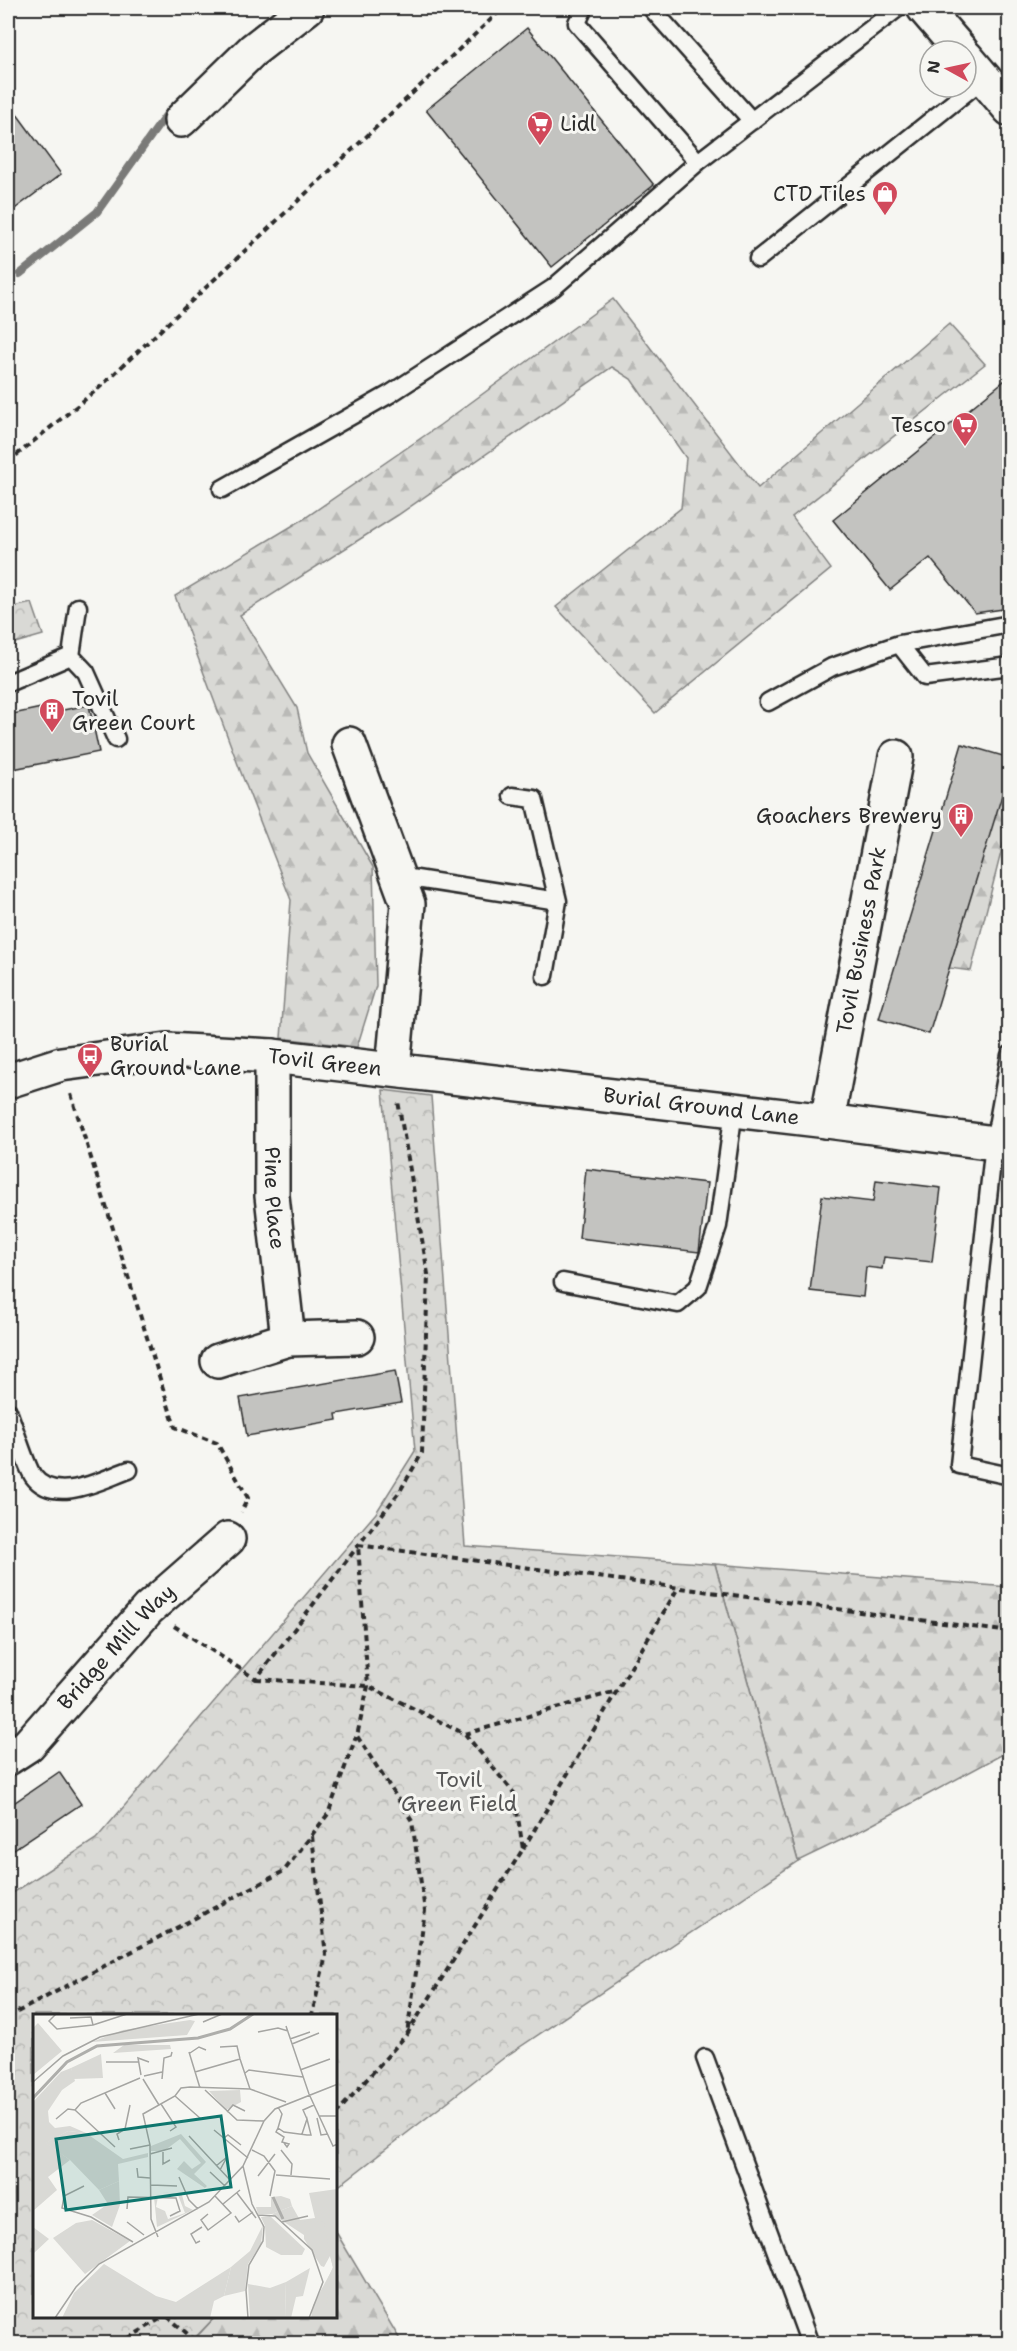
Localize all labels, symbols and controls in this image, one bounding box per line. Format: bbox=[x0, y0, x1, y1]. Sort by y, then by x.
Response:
north arrow bbox=[918, 39, 978, 99]
text: N bbox=[922, 59, 945, 75]
supermarket icon: Lidl bbox=[525, 109, 555, 147]
place label: Lidl bbox=[560, 110, 597, 138]
shop icon: CTD Tiles bbox=[870, 179, 900, 217]
place label: CTD Tiles bbox=[773, 180, 866, 208]
supermarket icon: Tesco bbox=[950, 410, 980, 448]
place label: Tesco bbox=[891, 411, 946, 439]
place label: Tovil Green Court bbox=[72, 685, 196, 737]
building icon: Tovil Green Court bbox=[37, 696, 67, 734]
building icon: Goachers Brewery bbox=[946, 801, 976, 839]
place label: Goachers Brewery bbox=[756, 802, 942, 830]
street label: Tovil Business Park bbox=[830, 844, 893, 1036]
place label: Burial Ground Lane bbox=[110, 1030, 242, 1082]
bus stop icon: Burial Ground Lane bbox=[75, 1041, 105, 1079]
street label: Tovil Green bbox=[266, 1042, 383, 1083]
street label: Burial Ground Lane bbox=[602, 1081, 801, 1132]
street label: Pine Place bbox=[258, 1146, 292, 1251]
street label: Bridge Mill Way bbox=[51, 1578, 181, 1716]
park label: Tovil Green Field bbox=[401, 1766, 517, 1818]
inset map bbox=[33, 2014, 338, 2318]

